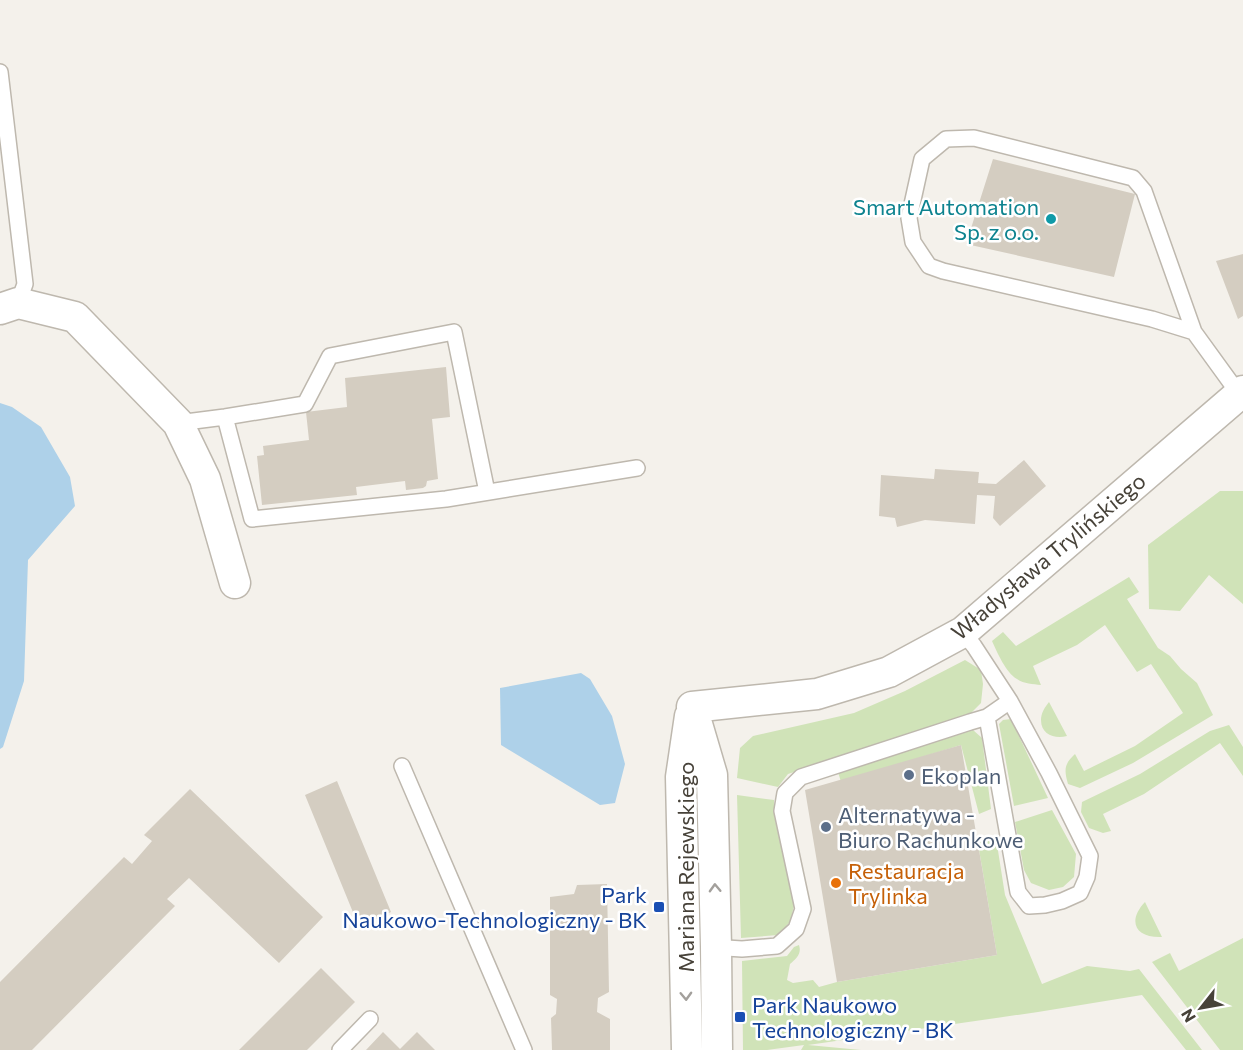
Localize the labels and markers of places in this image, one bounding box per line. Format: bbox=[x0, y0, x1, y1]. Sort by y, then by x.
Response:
place label: Smart Automation Sp. z o.o. bbox=[853, 193, 1039, 245]
marker: Smart Automation Sp. z o.o. bbox=[1044, 212, 1058, 226]
place label: Ekoplan bbox=[921, 762, 1001, 789]
marker: Ekoplan bbox=[902, 768, 916, 782]
place label: Alternatywa - Biuro Rachunkowe bbox=[838, 801, 1023, 853]
marker: Alternatywa - Biuro Rachunkowe bbox=[819, 820, 833, 834]
place label: Restauracja Trylinka bbox=[848, 857, 964, 909]
marker: Restauracja Trylinka bbox=[829, 876, 843, 890]
place label: Park Naukowo-Technologiczny - BK bbox=[342, 881, 647, 933]
marker: Park Naukowo-Technologiczny - BK bbox=[652, 900, 666, 914]
place label: Park Naukowo Technologiczny - BK bbox=[752, 991, 954, 1043]
marker: Park Naukowo Technologiczny - BK bbox=[733, 1010, 747, 1024]

